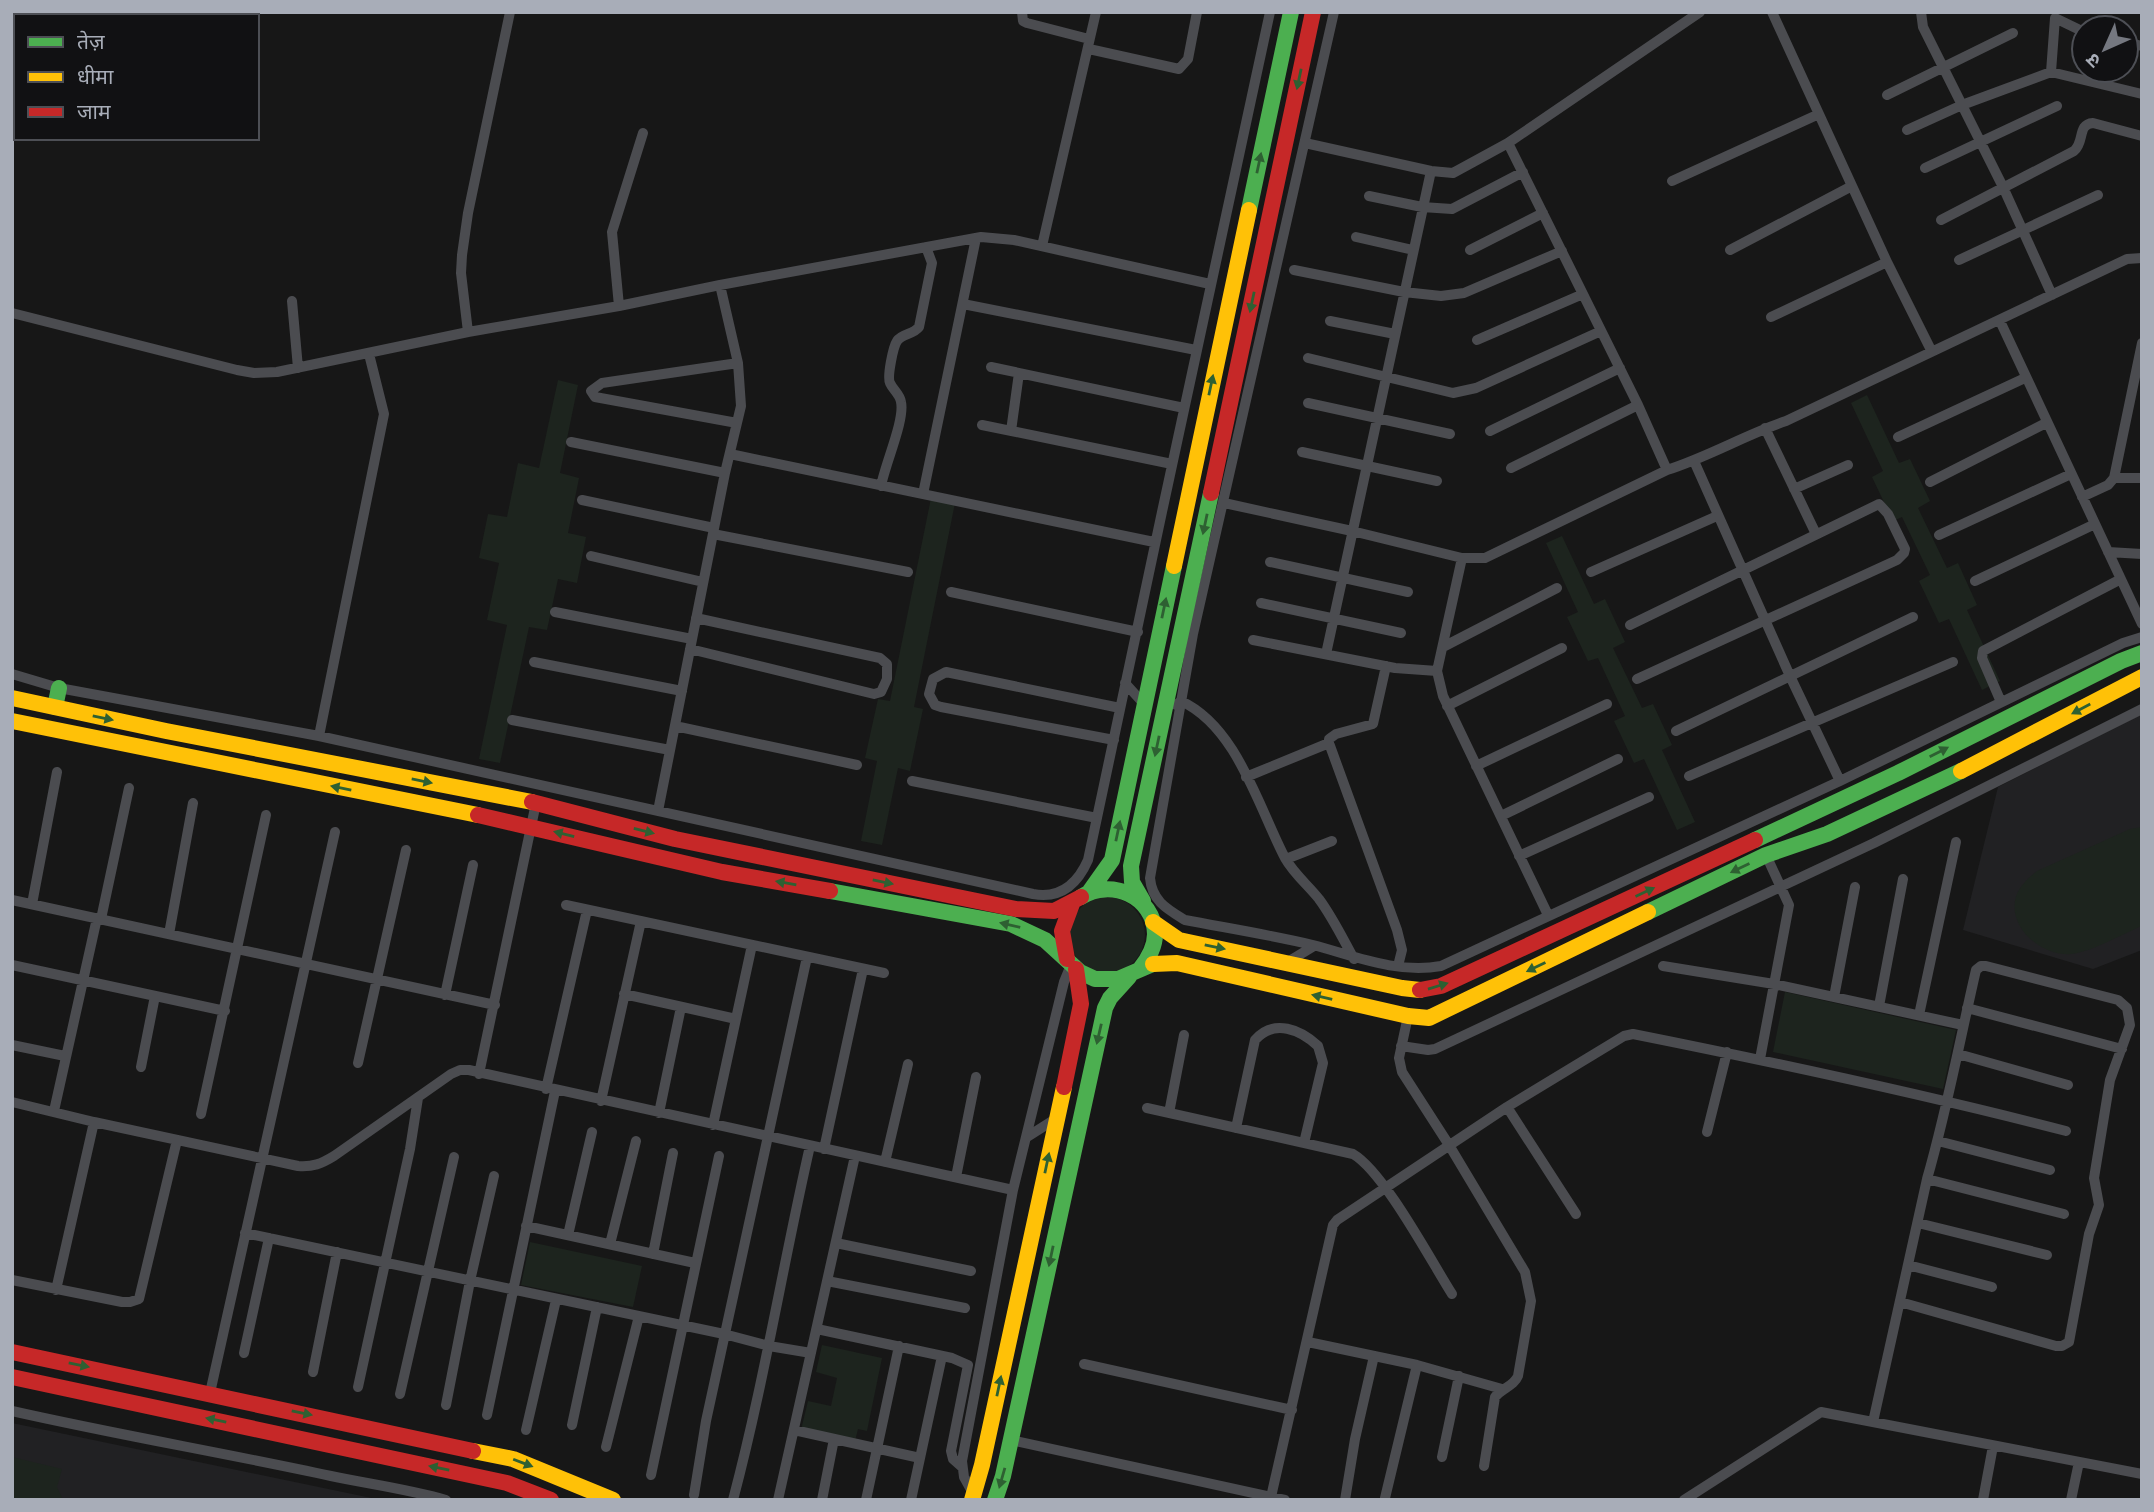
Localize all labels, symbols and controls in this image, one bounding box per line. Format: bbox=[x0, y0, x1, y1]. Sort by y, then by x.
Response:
legend bbox=[14, 14, 259, 140]
north arrow bbox=[2070, 14, 2140, 84]
text: तेज़ bbox=[77, 28, 105, 56]
text: उ bbox=[2080, 47, 2106, 73]
text: धीमा bbox=[77, 63, 114, 91]
one-way arrow bbox=[1294, 68, 1305, 90]
text: जाम bbox=[77, 98, 111, 126]
one-way arrow bbox=[1253, 152, 1264, 174]
one-way arrow bbox=[1247, 291, 1258, 313]
one-way arrow bbox=[1206, 374, 1217, 396]
one-way arrow bbox=[1199, 513, 1210, 535]
one-way arrow bbox=[1159, 597, 1170, 619]
one-way arrow bbox=[2071, 703, 2091, 714]
one-way arrow bbox=[92, 712, 114, 723]
one-way arrow bbox=[1151, 735, 1162, 757]
one-way arrow bbox=[1929, 747, 1949, 758]
one-way arrow bbox=[411, 776, 433, 787]
one-way arrow bbox=[330, 783, 352, 794]
one-way arrow bbox=[1112, 820, 1123, 842]
one-way arrow bbox=[633, 826, 655, 837]
one-way arrow bbox=[553, 828, 575, 839]
one-way arrow bbox=[1730, 862, 1750, 874]
one-way arrow bbox=[872, 877, 894, 888]
one-way arrow bbox=[775, 878, 797, 889]
one-way arrow bbox=[1635, 886, 1655, 898]
one-way arrow bbox=[999, 919, 1021, 930]
one-way arrow bbox=[1204, 942, 1226, 953]
one-way arrow bbox=[1526, 961, 1546, 973]
one-way arrow bbox=[1427, 980, 1448, 990]
one-way arrow bbox=[1311, 991, 1333, 1002]
one-way arrow bbox=[1093, 1023, 1104, 1045]
one-way arrow bbox=[1042, 1152, 1053, 1174]
one-way arrow bbox=[1045, 1245, 1056, 1267]
one-way arrow bbox=[68, 1360, 90, 1371]
one-way arrow bbox=[994, 1375, 1005, 1397]
one-way arrow bbox=[291, 1408, 313, 1419]
one-way arrow bbox=[205, 1414, 227, 1425]
one-way arrow bbox=[513, 1458, 534, 1469]
one-way arrow bbox=[428, 1463, 450, 1474]
one-way arrow bbox=[996, 1468, 1006, 1489]

